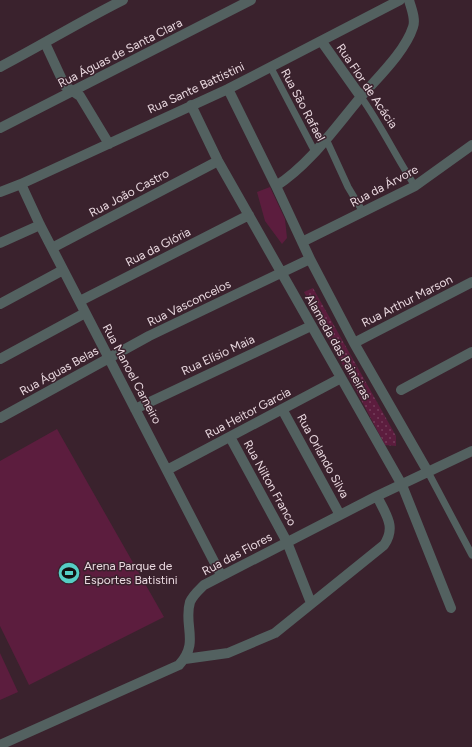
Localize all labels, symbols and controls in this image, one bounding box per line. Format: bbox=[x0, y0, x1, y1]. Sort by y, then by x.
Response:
street label: Rua Águas de Santa Clara bbox=[55, 15, 185, 91]
street label: Rua Flor de Acácia bbox=[334, 41, 400, 131]
street label: Rua Sante Battistini bbox=[145, 59, 247, 117]
street label: Rua São Rafael bbox=[278, 66, 328, 144]
street label: Rua da Árvore bbox=[347, 162, 421, 210]
street label: Rua João Castro bbox=[87, 166, 171, 220]
street label: Rua da Glória bbox=[123, 225, 193, 269]
street label: Rua Arthur Marson bbox=[359, 272, 455, 330]
street label: Rua Vasconcelos bbox=[145, 277, 233, 329]
street label: Alameda das Paineiras bbox=[302, 292, 374, 402]
street label: Rua Manoel Carneiro bbox=[100, 322, 164, 426]
street label: Rua Elísio Maia bbox=[179, 332, 257, 378]
street label: Rua Águas Belas bbox=[17, 343, 101, 398]
street label: Rua Heitor Garcia bbox=[203, 385, 293, 441]
street label: Rua Orlando Silva bbox=[294, 411, 352, 501]
street label: Rua Nilton Franco bbox=[241, 438, 299, 528]
street label: Rua das Flores bbox=[200, 529, 275, 578]
place label: Arena Parque de Esportes Batistini bbox=[84, 559, 178, 587]
sports icon: Arena Parque de Esportes Batistini bbox=[56, 560, 82, 586]

